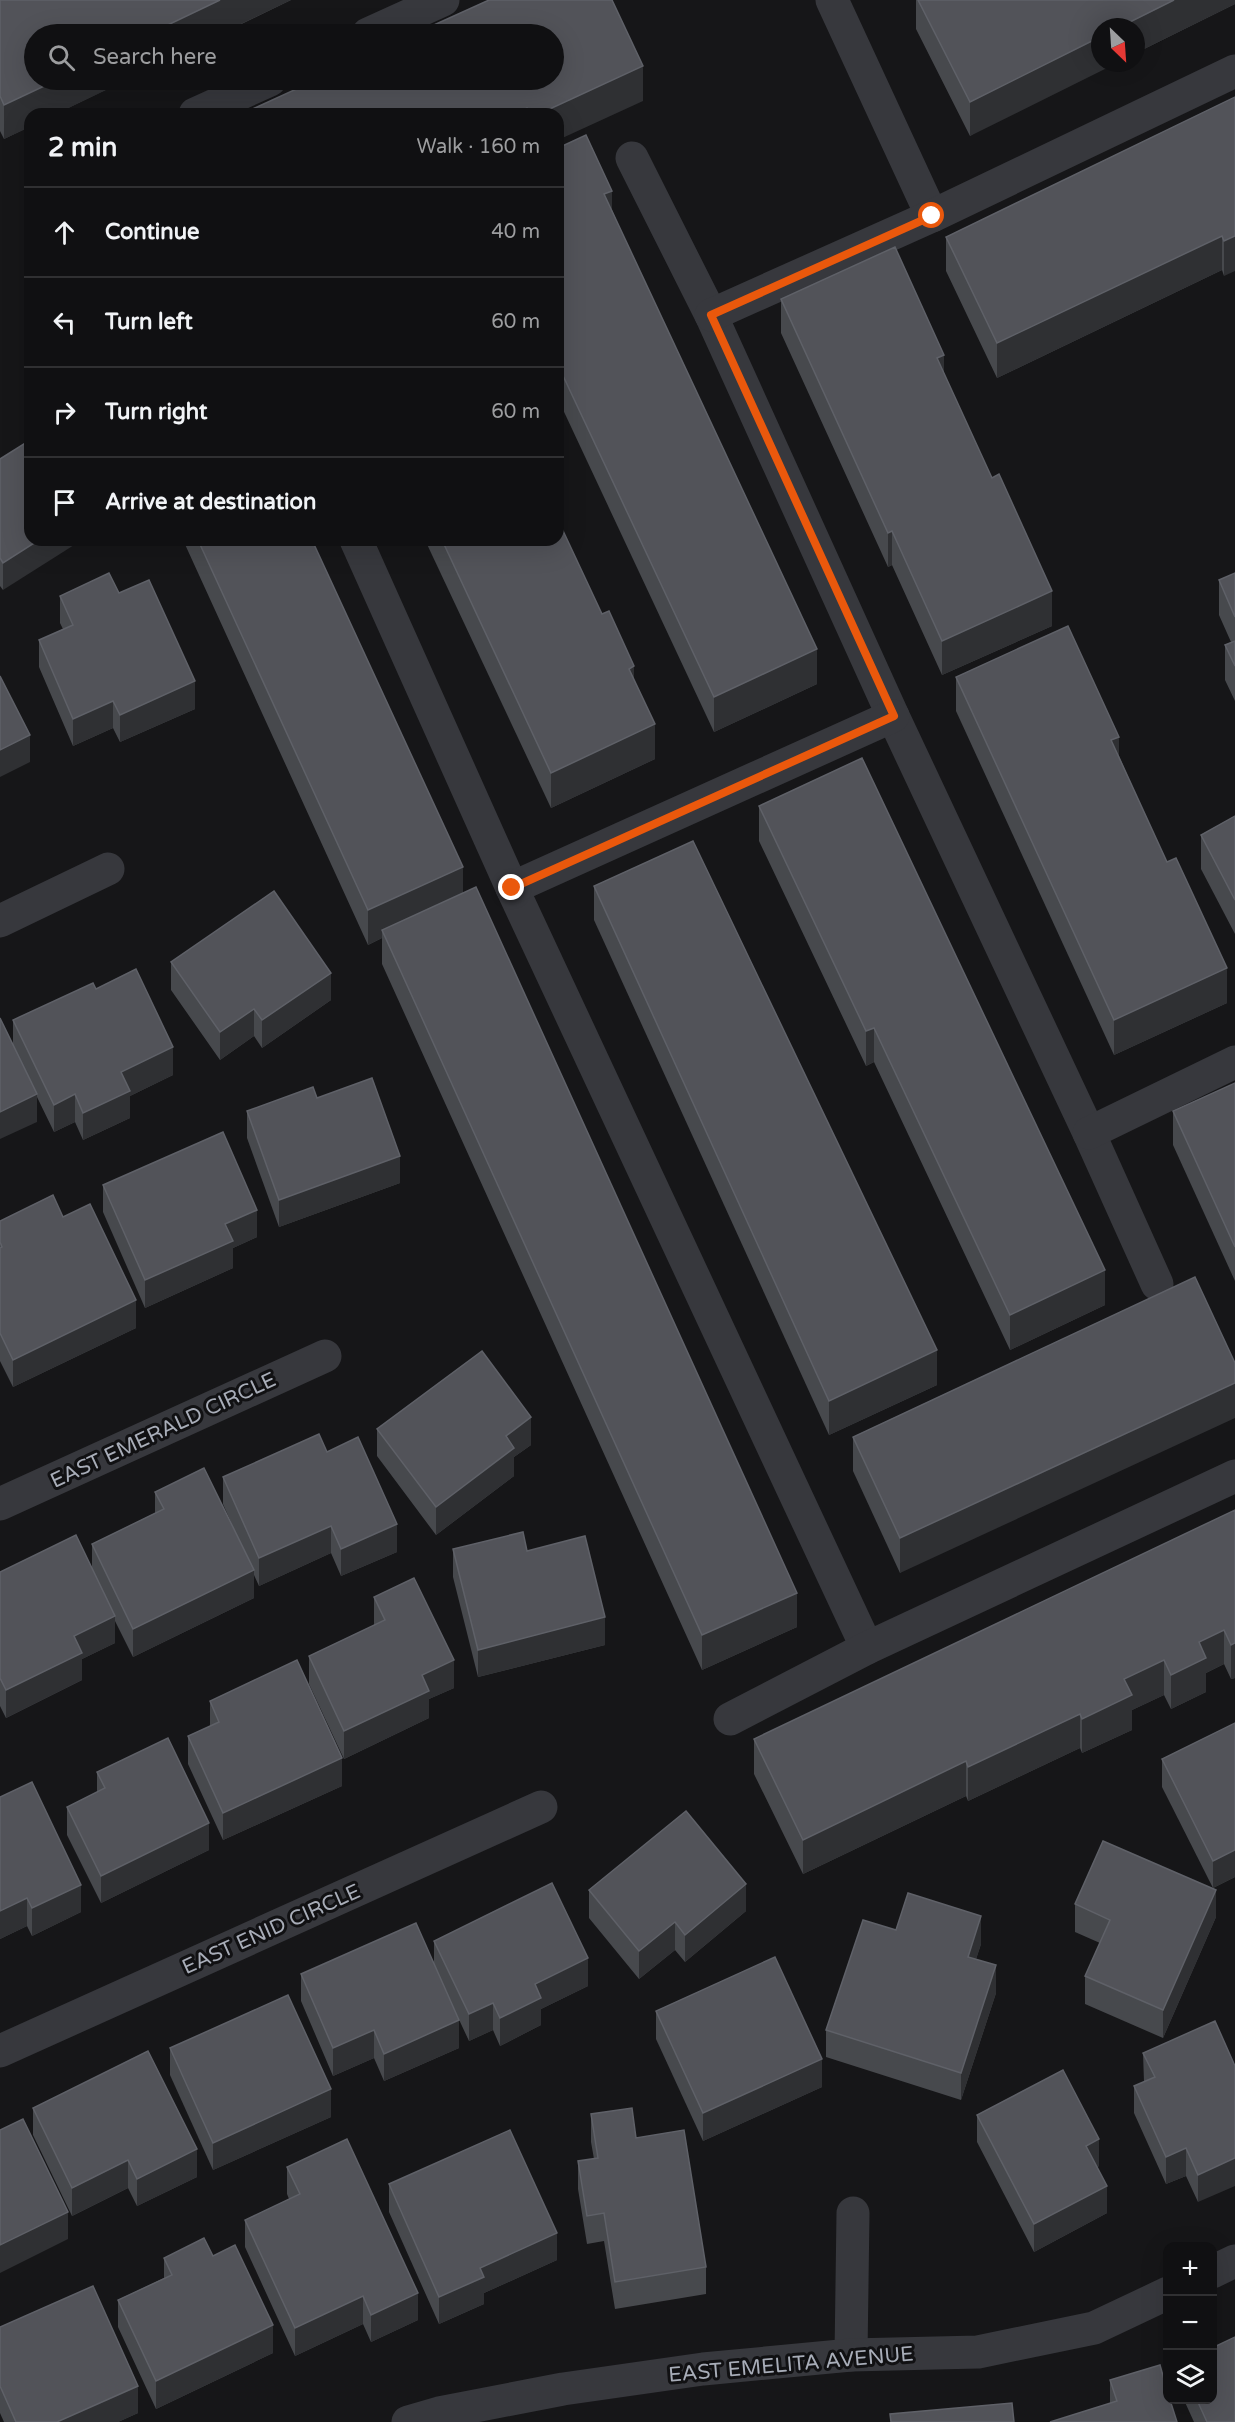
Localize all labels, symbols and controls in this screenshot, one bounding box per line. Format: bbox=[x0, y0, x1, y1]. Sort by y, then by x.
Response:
north arrow bbox=[1091, 18, 1145, 72]
search box bbox=[24, 24, 564, 90]
icon: search bbox=[45, 41, 78, 74]
text: Search here bbox=[93, 44, 217, 70]
text: 2 min bbox=[48, 132, 117, 163]
text: Walk · 160 m bbox=[417, 135, 540, 159]
route start bbox=[918, 202, 944, 228]
icon: ahead bbox=[48, 216, 81, 249]
text: Continue bbox=[105, 219, 200, 245]
text: 40 m bbox=[491, 220, 540, 244]
icon: left bbox=[48, 306, 81, 339]
text: Turn left bbox=[105, 309, 193, 335]
text: 60 m bbox=[491, 310, 540, 334]
icon: right bbox=[48, 396, 81, 429]
text: Turn right bbox=[105, 399, 207, 425]
text: 60 m bbox=[491, 400, 540, 424]
icon: arrive bbox=[48, 486, 81, 519]
text: Arrive at destination bbox=[105, 489, 316, 515]
route end bbox=[498, 874, 524, 900]
street label: EAST EMERALD CIRCLE bbox=[46, 1367, 280, 1494]
street label: EAST ENID CIRCLE bbox=[178, 1879, 364, 1980]
map controls bbox=[1163, 2242, 1217, 2404]
button: + bbox=[1163, 2242, 1217, 2296]
button: − bbox=[1163, 2296, 1217, 2350]
street label: EAST EMELITA AVENUE bbox=[667, 2341, 915, 2388]
button: layers bbox=[1163, 2350, 1217, 2404]

